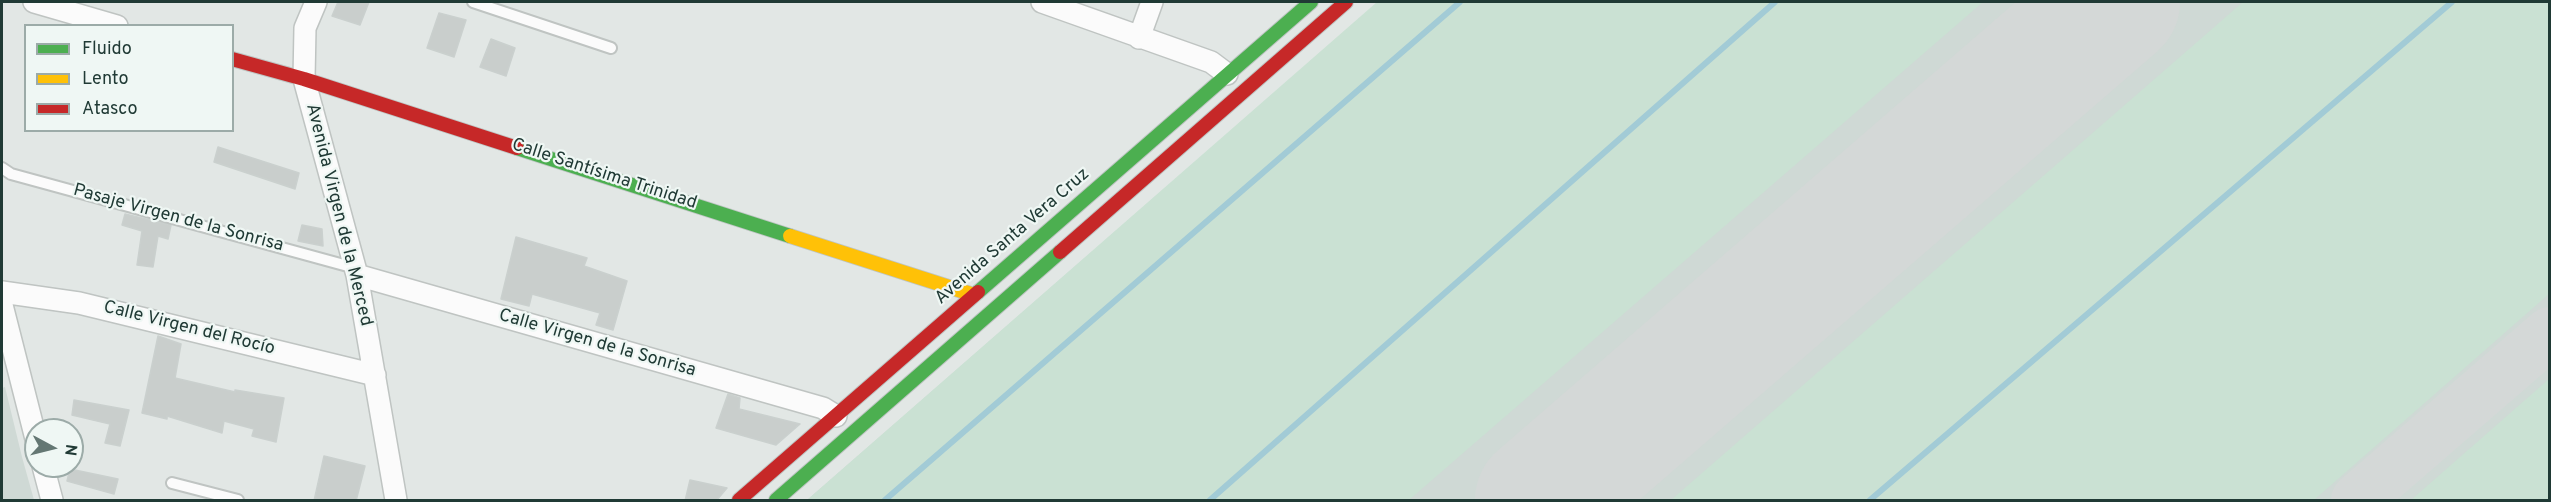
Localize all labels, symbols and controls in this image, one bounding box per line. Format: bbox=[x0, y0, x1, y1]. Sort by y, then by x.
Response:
legend bbox=[24, 24, 234, 132]
text: Fluido bbox=[82, 38, 132, 61]
text: Lento bbox=[82, 68, 128, 91]
text: Atasco bbox=[82, 98, 138, 121]
street label: Avenida Virgen de la Merced bbox=[300, 101, 376, 329]
street label: Calle Santísima Trinidad bbox=[509, 135, 699, 215]
street label: Avenida Santa Vera Cruz bbox=[931, 164, 1095, 310]
street label: Pasaje Virgen de la Sonrisa bbox=[71, 181, 285, 257]
street label: Calle Virgen del Rocío bbox=[101, 297, 277, 361]
street label: Calle Virgen de la Sonrisa bbox=[496, 305, 698, 383]
north arrow bbox=[24, 418, 84, 478]
text: N bbox=[59, 443, 81, 457]

